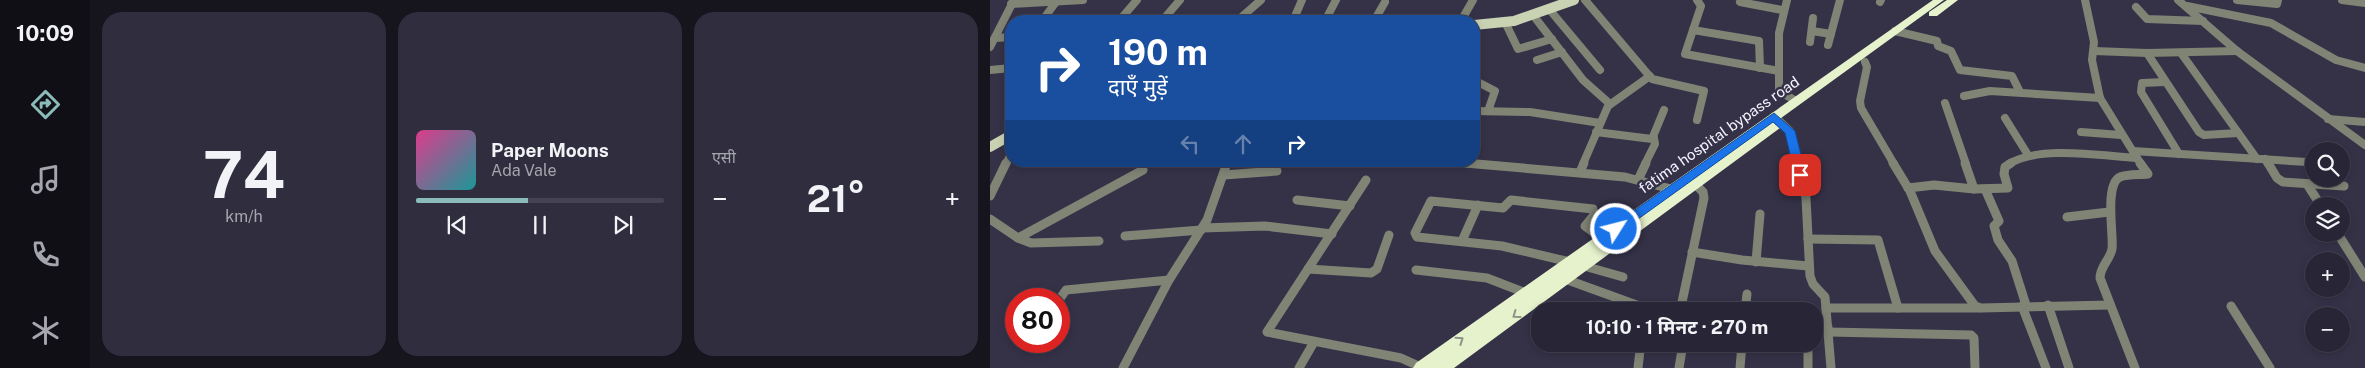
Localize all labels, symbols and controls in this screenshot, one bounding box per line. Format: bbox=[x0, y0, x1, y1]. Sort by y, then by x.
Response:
text: 10:09 bbox=[16, 20, 74, 46]
text: 190 m bbox=[1108, 32, 1208, 73]
icon: right bbox=[1025, 35, 1090, 100]
street label: fatima hospital bypass road bbox=[1635, 73, 1802, 197]
text: दाएँ मुड़ें bbox=[1108, 74, 1168, 100]
icon: directions bbox=[28, 87, 63, 122]
icon: left bbox=[1176, 130, 1204, 158]
icon: ahead bbox=[1229, 130, 1257, 158]
icon: right bbox=[1282, 130, 1310, 158]
text: 74 bbox=[203, 136, 285, 213]
text: Paper Moons bbox=[491, 139, 609, 161]
map controls bbox=[2305, 142, 2350, 352]
button: search bbox=[2305, 142, 2350, 187]
text: एसी bbox=[712, 148, 736, 167]
pin bbox=[1779, 154, 1821, 196]
text: Ada Vale bbox=[491, 161, 556, 180]
icon: arrive bbox=[1786, 161, 1814, 189]
icon: music bbox=[28, 162, 63, 197]
text: 21° bbox=[807, 176, 865, 221]
text: − bbox=[712, 182, 728, 215]
text: + bbox=[944, 182, 960, 215]
button: layers bbox=[2305, 197, 2350, 242]
position arrow bbox=[1589, 202, 1641, 254]
text: km/h bbox=[225, 207, 263, 226]
icon: previous bbox=[443, 211, 471, 239]
icon: pause bbox=[526, 211, 554, 239]
icon: next bbox=[609, 211, 637, 239]
icon: phone bbox=[28, 237, 63, 272]
button: + bbox=[2305, 252, 2350, 297]
speed limit sign: 80 bbox=[1005, 288, 1070, 353]
button: − bbox=[2305, 307, 2350, 352]
one-way arrow bbox=[1512, 309, 1522, 318]
icon: climate bbox=[28, 313, 63, 348]
text: 10:10 · 1 मिनट · 270 m bbox=[1586, 316, 1768, 338]
one-way arrow bbox=[1455, 337, 1464, 346]

